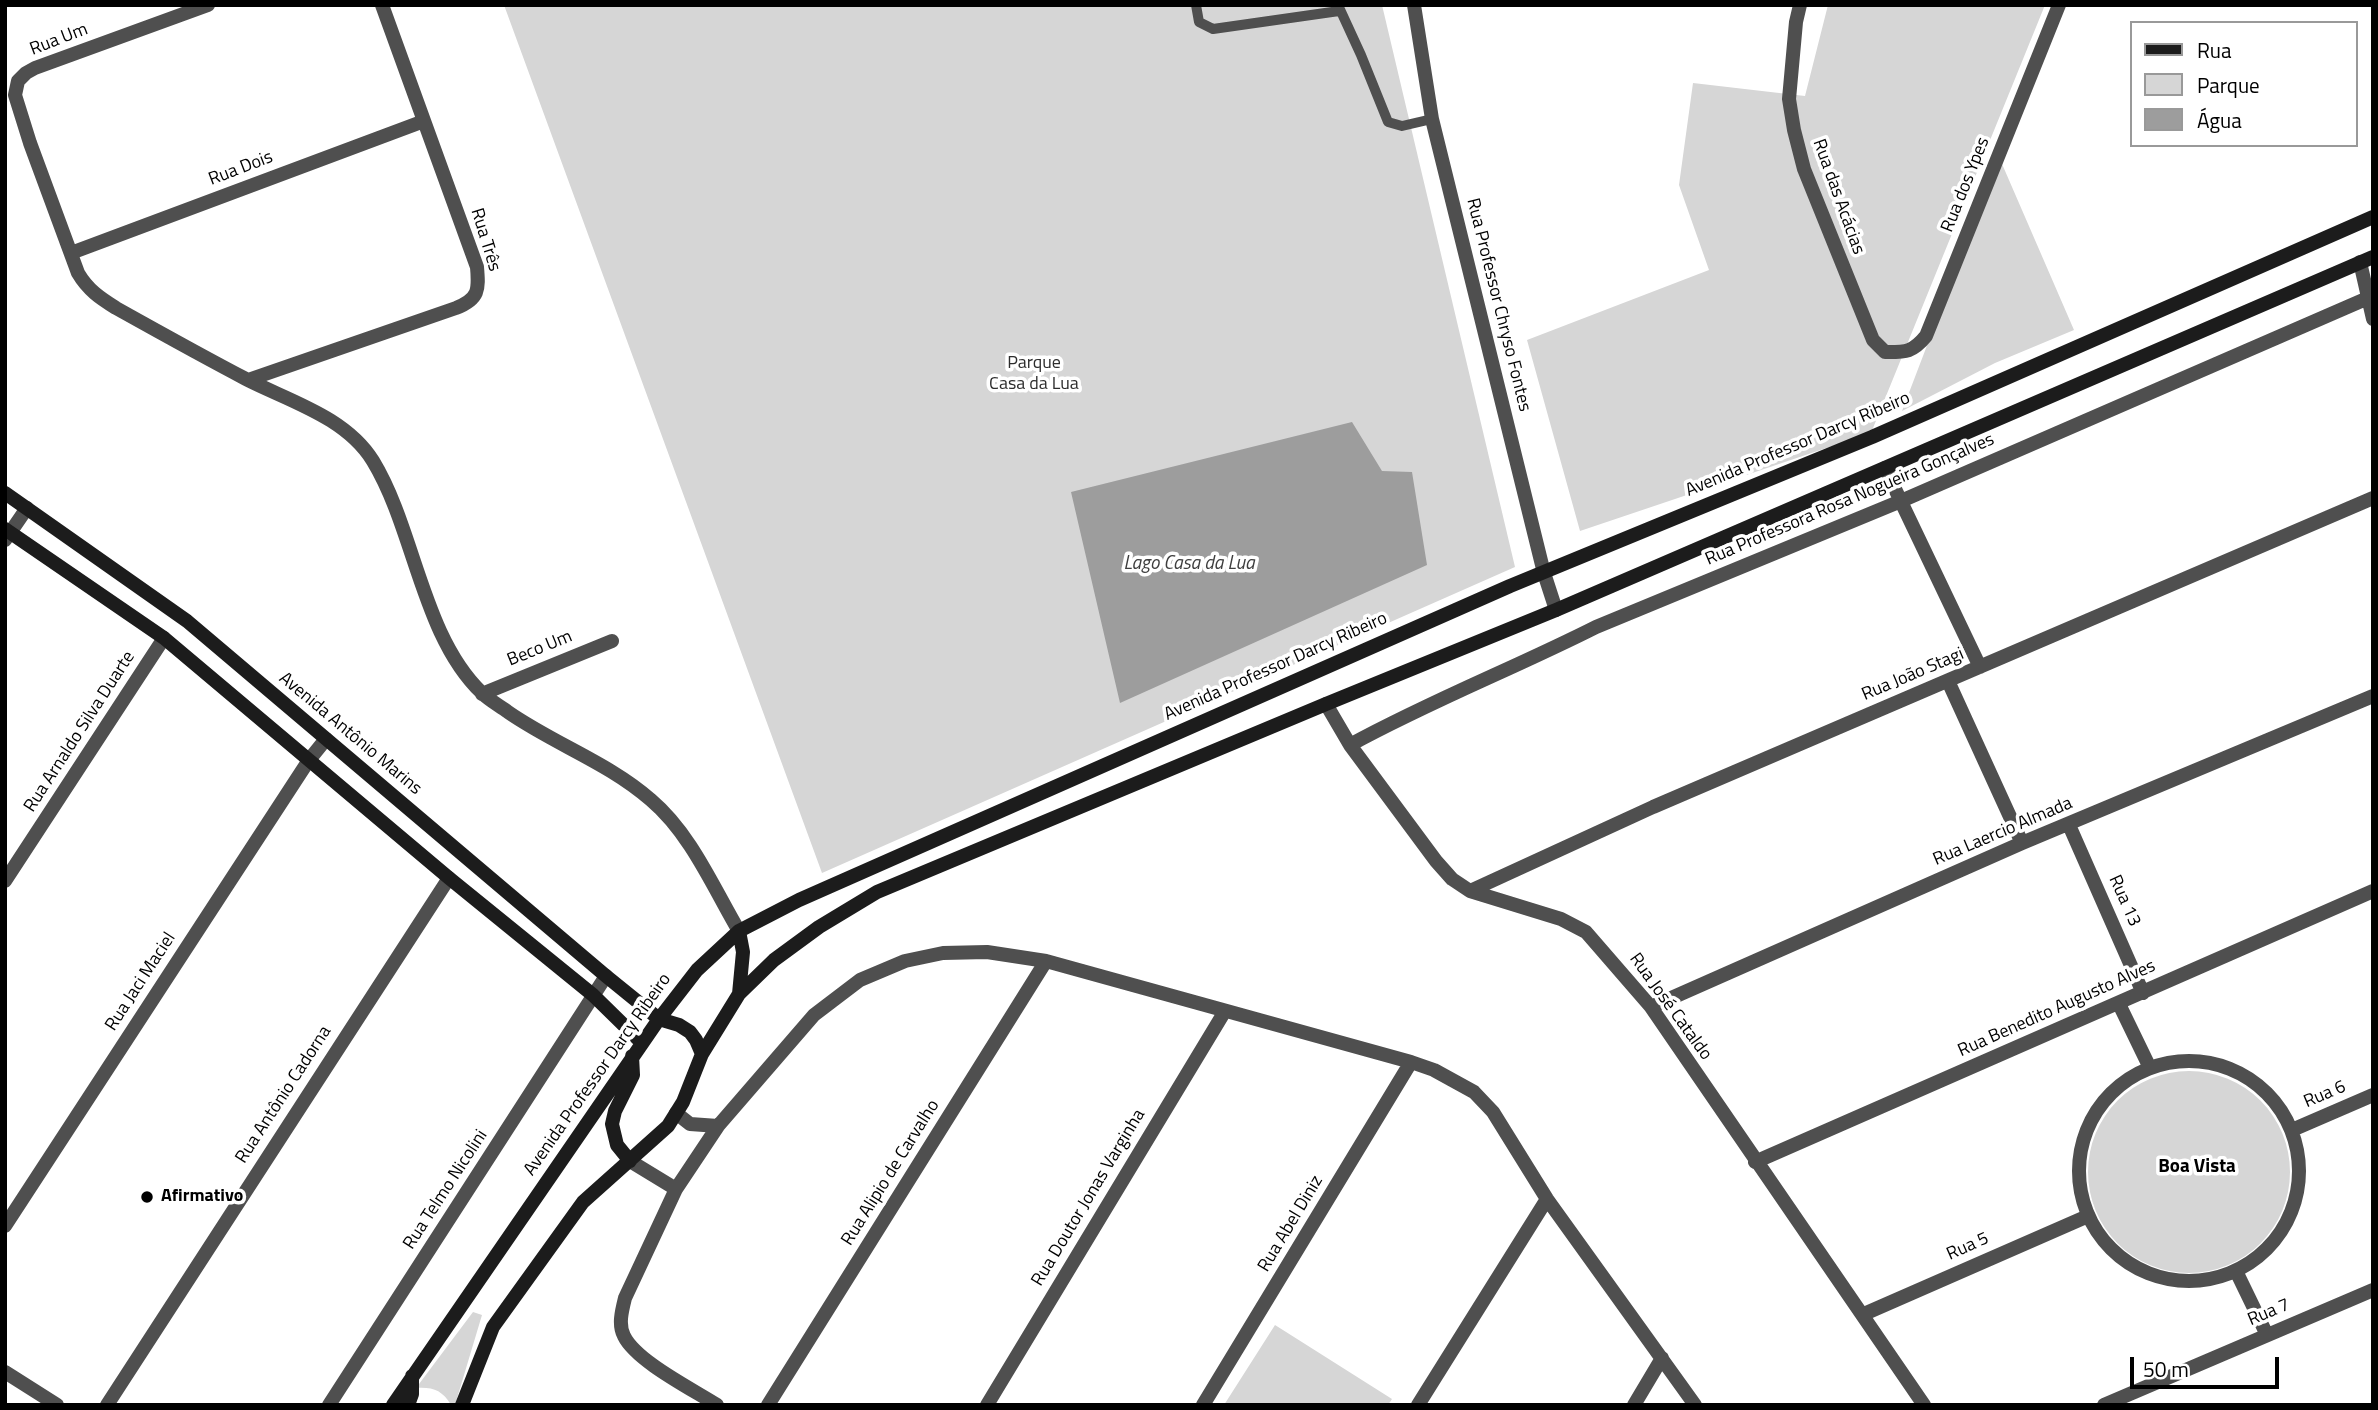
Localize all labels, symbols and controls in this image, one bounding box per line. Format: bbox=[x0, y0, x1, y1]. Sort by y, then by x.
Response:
street label: Rua Um bbox=[27, 19, 91, 61]
legend bbox=[2130, 21, 2357, 147]
text: Rua bbox=[2197, 34, 2232, 66]
text: Parque bbox=[2197, 69, 2260, 101]
text: Água bbox=[2197, 104, 2242, 136]
street label: Rua dos Ypes bbox=[1937, 134, 1995, 236]
street label: Rua das Acácias bbox=[1807, 136, 1869, 258]
street label: Rua Dois bbox=[206, 147, 276, 191]
street label: Rua Professor Chryso Fontes bbox=[1461, 196, 1535, 414]
street label: Rua Três bbox=[465, 206, 505, 274]
park label: Parque Casa da Lua bbox=[989, 353, 1079, 396]
street label: Avenida Professor Darcy Ribeiro bbox=[1682, 388, 1914, 502]
street label: Rua Professora Rosa Nogueira Gonçalves bbox=[1702, 429, 1998, 571]
water label: Lago Casa da Lua bbox=[1124, 553, 1254, 575]
street label: Avenida Professor Darcy Ribeiro bbox=[1161, 608, 1391, 726]
street label: Beco Um bbox=[504, 626, 576, 672]
street label: Rua João Stagi bbox=[1859, 644, 1967, 706]
street label: Rua Arnaldo Silva Duarte bbox=[20, 647, 140, 817]
street label: Avenida Antônio Marins bbox=[274, 668, 426, 800]
street label: Rua Laercio Almada bbox=[1930, 793, 2076, 871]
street label: Rua 13 bbox=[2103, 872, 2145, 930]
street label: Rua Jaci Maciel bbox=[101, 929, 181, 1035]
street label: Rua José Cataldo bbox=[1624, 949, 1716, 1065]
street label: Rua Benedito Augusto Alves bbox=[1955, 956, 2159, 1062]
street label: Avenida Professor Darcy Ribeiro bbox=[520, 970, 676, 1180]
street label: Rua Antônio Cadorna bbox=[231, 1022, 337, 1168]
street label: Rua 6 bbox=[2301, 1077, 2349, 1113]
street label: Rua Alipio de Carvalho bbox=[837, 1096, 945, 1250]
street label: Rua Doutor Jonas Varginha bbox=[1028, 1106, 1150, 1290]
street label: Rua Telmo Nicolini bbox=[399, 1126, 493, 1254]
district label: Boa Vista bbox=[2158, 1156, 2236, 1178]
street label: Rua Abel Diniz bbox=[1254, 1172, 1328, 1276]
place label: Afirmativo bbox=[161, 1186, 243, 1208]
marker: Afirmativo bbox=[139, 1189, 155, 1205]
street label: Rua 5 bbox=[1944, 1228, 1992, 1266]
street label: Rua 7 bbox=[2245, 1295, 2293, 1331]
scale bar bbox=[2133, 1344, 2282, 1388]
text: 50 m bbox=[2143, 1353, 2189, 1385]

